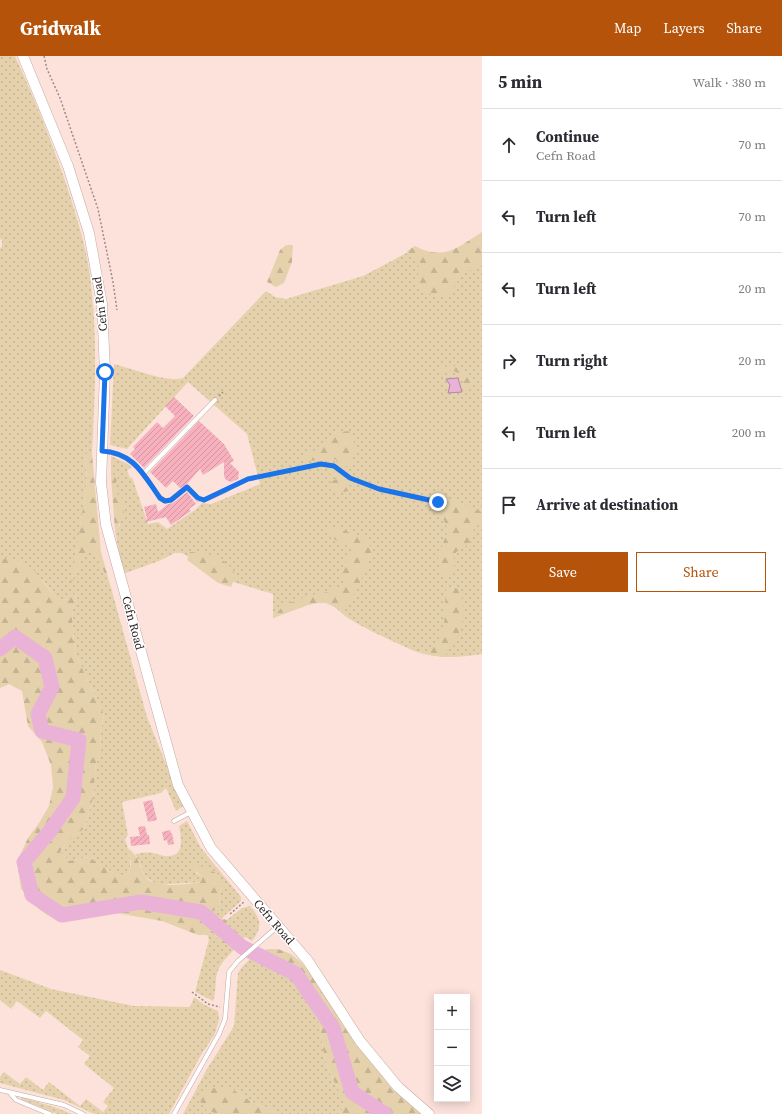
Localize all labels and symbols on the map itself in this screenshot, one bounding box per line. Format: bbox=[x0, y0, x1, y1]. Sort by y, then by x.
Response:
street label: Cefn Road bbox=[89, 276, 111, 332]
route start bbox=[96, 363, 114, 381]
route end bbox=[429, 493, 447, 511]
street label: Cefn Road bbox=[118, 594, 148, 652]
street label: Cefn Road bbox=[250, 896, 298, 948]

